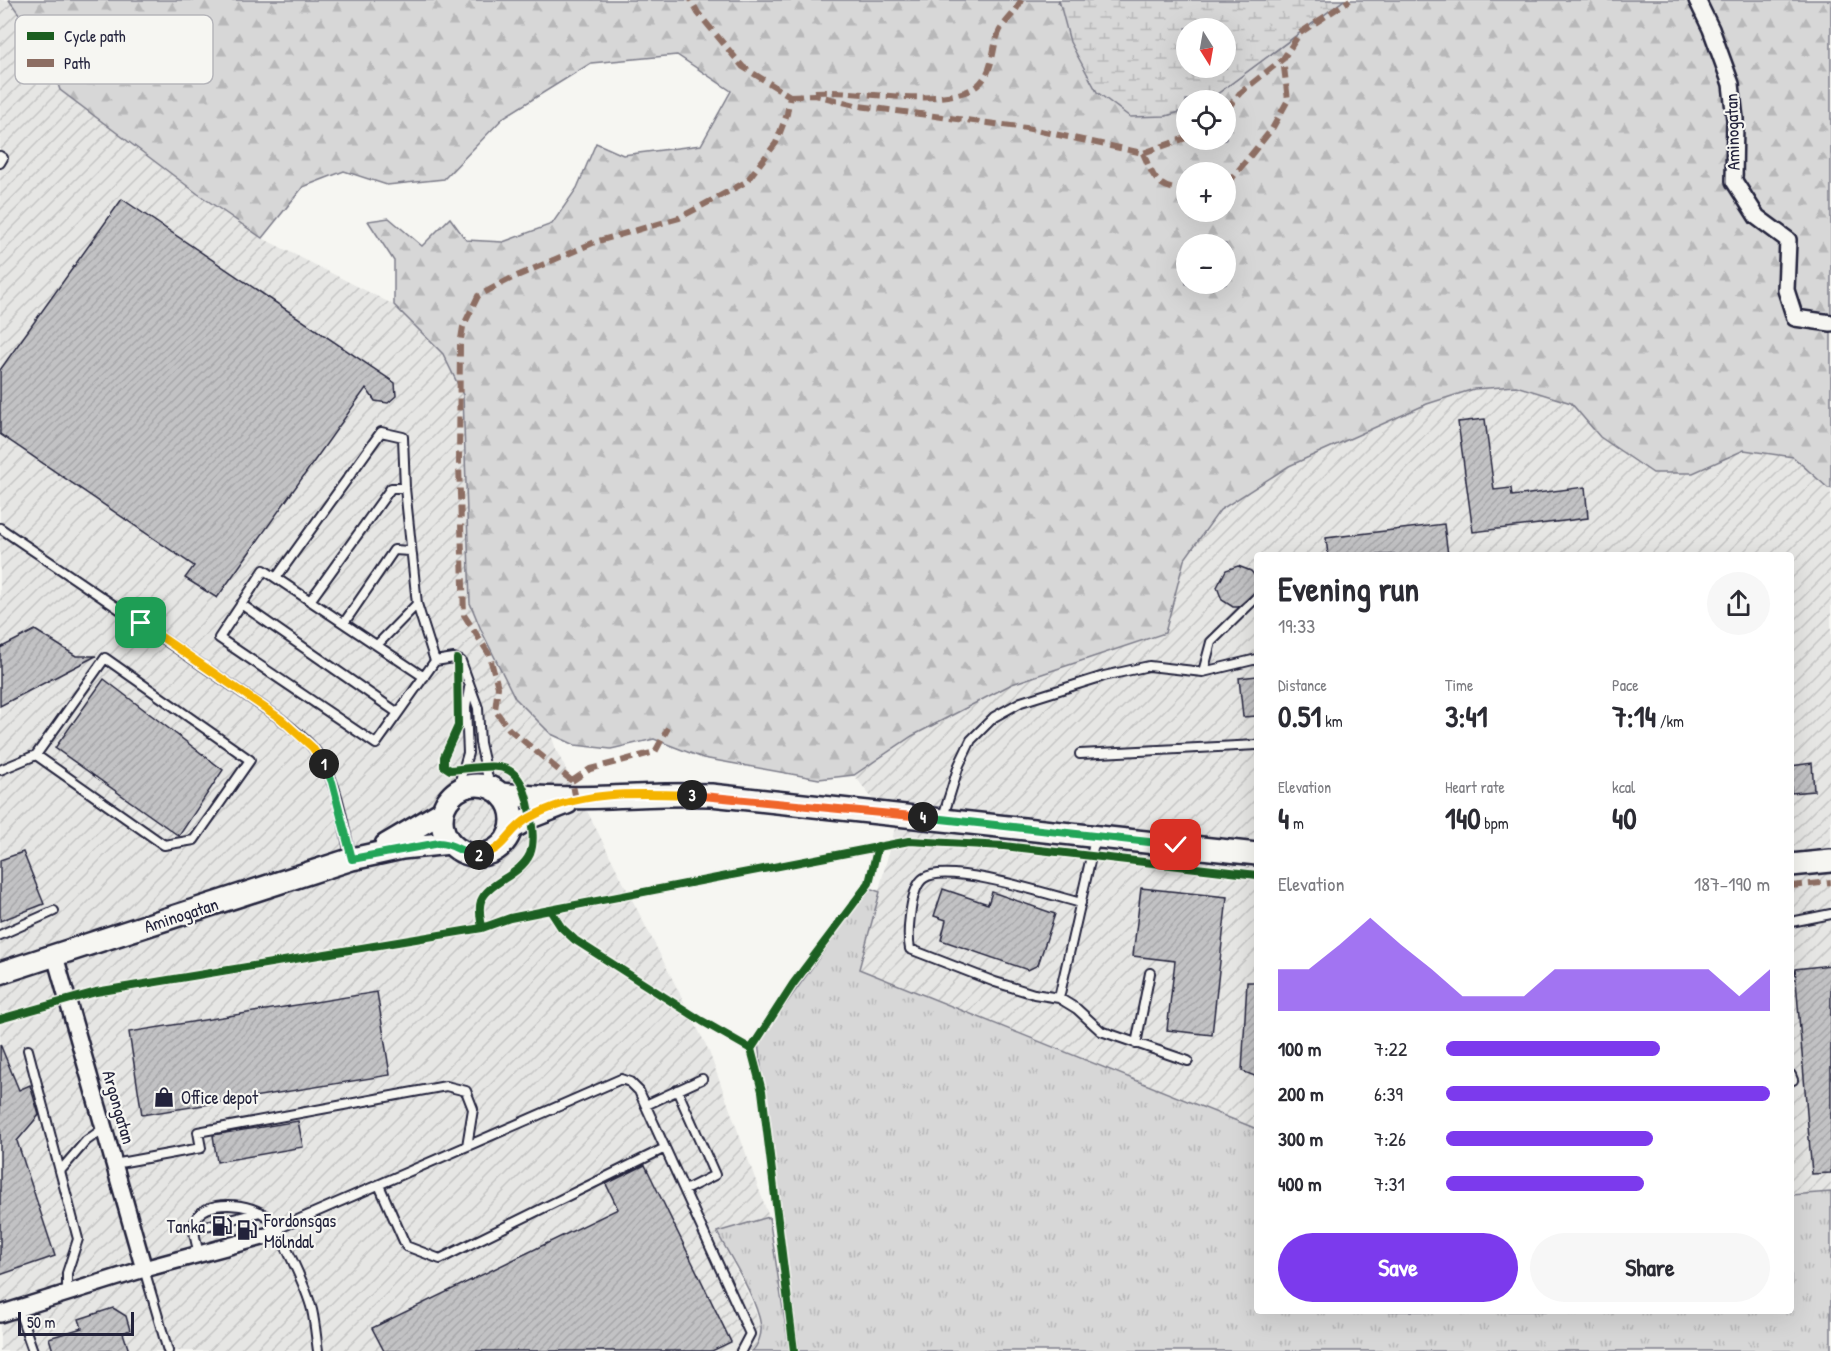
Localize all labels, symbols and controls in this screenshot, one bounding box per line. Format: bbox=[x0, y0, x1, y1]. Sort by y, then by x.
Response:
legend bbox=[15, 15, 213, 84]
north arrow bbox=[1176, 18, 1236, 78]
map controls bbox=[1176, 18, 1236, 294]
text: Cycle path bbox=[64, 25, 126, 47]
text: Path bbox=[64, 52, 90, 74]
button: locate bbox=[1176, 90, 1236, 150]
street label: Aminogatan bbox=[1718, 93, 1746, 171]
button: + bbox=[1176, 162, 1236, 222]
button: − bbox=[1176, 234, 1236, 294]
text: Evening run bbox=[1278, 567, 1419, 611]
button: share bbox=[1707, 572, 1770, 635]
pin bbox=[115, 597, 166, 648]
icon: arrive bbox=[124, 606, 157, 639]
text: 19:33 bbox=[1278, 612, 1315, 639]
text: Distance bbox=[1278, 674, 1327, 696]
text: Time bbox=[1445, 674, 1473, 696]
text: Pace bbox=[1612, 674, 1639, 696]
text: 0.51 bbox=[1278, 696, 1321, 736]
text: 3:41 bbox=[1445, 696, 1488, 736]
text: 7:14 bbox=[1612, 696, 1656, 736]
text: km bbox=[1321, 710, 1343, 732]
text: /km bbox=[1656, 710, 1684, 732]
pin: 1 bbox=[309, 749, 339, 779]
text: 1 bbox=[321, 753, 327, 775]
text: Elevation bbox=[1278, 776, 1331, 798]
text: Heart rate bbox=[1445, 776, 1505, 798]
text: kcal bbox=[1612, 776, 1635, 798]
pin: 3 bbox=[677, 780, 707, 810]
text: 3 bbox=[688, 784, 696, 806]
text: 4 bbox=[1278, 798, 1289, 838]
text: 140 bbox=[1445, 798, 1481, 838]
text: 40 bbox=[1612, 798, 1637, 838]
pin: 4 bbox=[908, 802, 938, 832]
text: 4 bbox=[920, 806, 926, 828]
text: m bbox=[1289, 812, 1304, 834]
text: bpm bbox=[1481, 812, 1509, 834]
pin bbox=[1150, 819, 1201, 870]
icon: check bbox=[1159, 828, 1192, 861]
pin: 2 bbox=[464, 840, 494, 870]
text: 2 bbox=[475, 844, 483, 866]
text: Elevation bbox=[1278, 870, 1344, 897]
text: 187–190 m bbox=[1694, 870, 1770, 897]
street label: Aminogatan bbox=[141, 891, 221, 939]
text: 100 m bbox=[1278, 1035, 1321, 1062]
text: 7:22 bbox=[1374, 1035, 1407, 1062]
street label: Argongatan bbox=[97, 1067, 141, 1147]
text: 200 m bbox=[1278, 1080, 1323, 1107]
text: 6:39 bbox=[1374, 1080, 1403, 1107]
shop icon: Office depot bbox=[152, 1085, 176, 1109]
place label: Office depot bbox=[181, 1085, 259, 1110]
text: 300 m bbox=[1278, 1125, 1323, 1152]
text: 7:26 bbox=[1374, 1125, 1406, 1152]
text: 400 m bbox=[1278, 1170, 1322, 1197]
text: 7:31 bbox=[1374, 1170, 1405, 1197]
place label: Fordonsgas Mölndal bbox=[263, 1208, 336, 1254]
place label: Tanka bbox=[167, 1214, 205, 1239]
fuel station icon: Tanka bbox=[210, 1214, 234, 1238]
fuel station icon: Fordonsgas Mölndal bbox=[235, 1218, 259, 1242]
button: Save bbox=[1278, 1233, 1518, 1302]
button: Share bbox=[1530, 1233, 1770, 1302]
scale bar bbox=[18, 1309, 134, 1336]
text: 50 m bbox=[27, 1311, 56, 1333]

